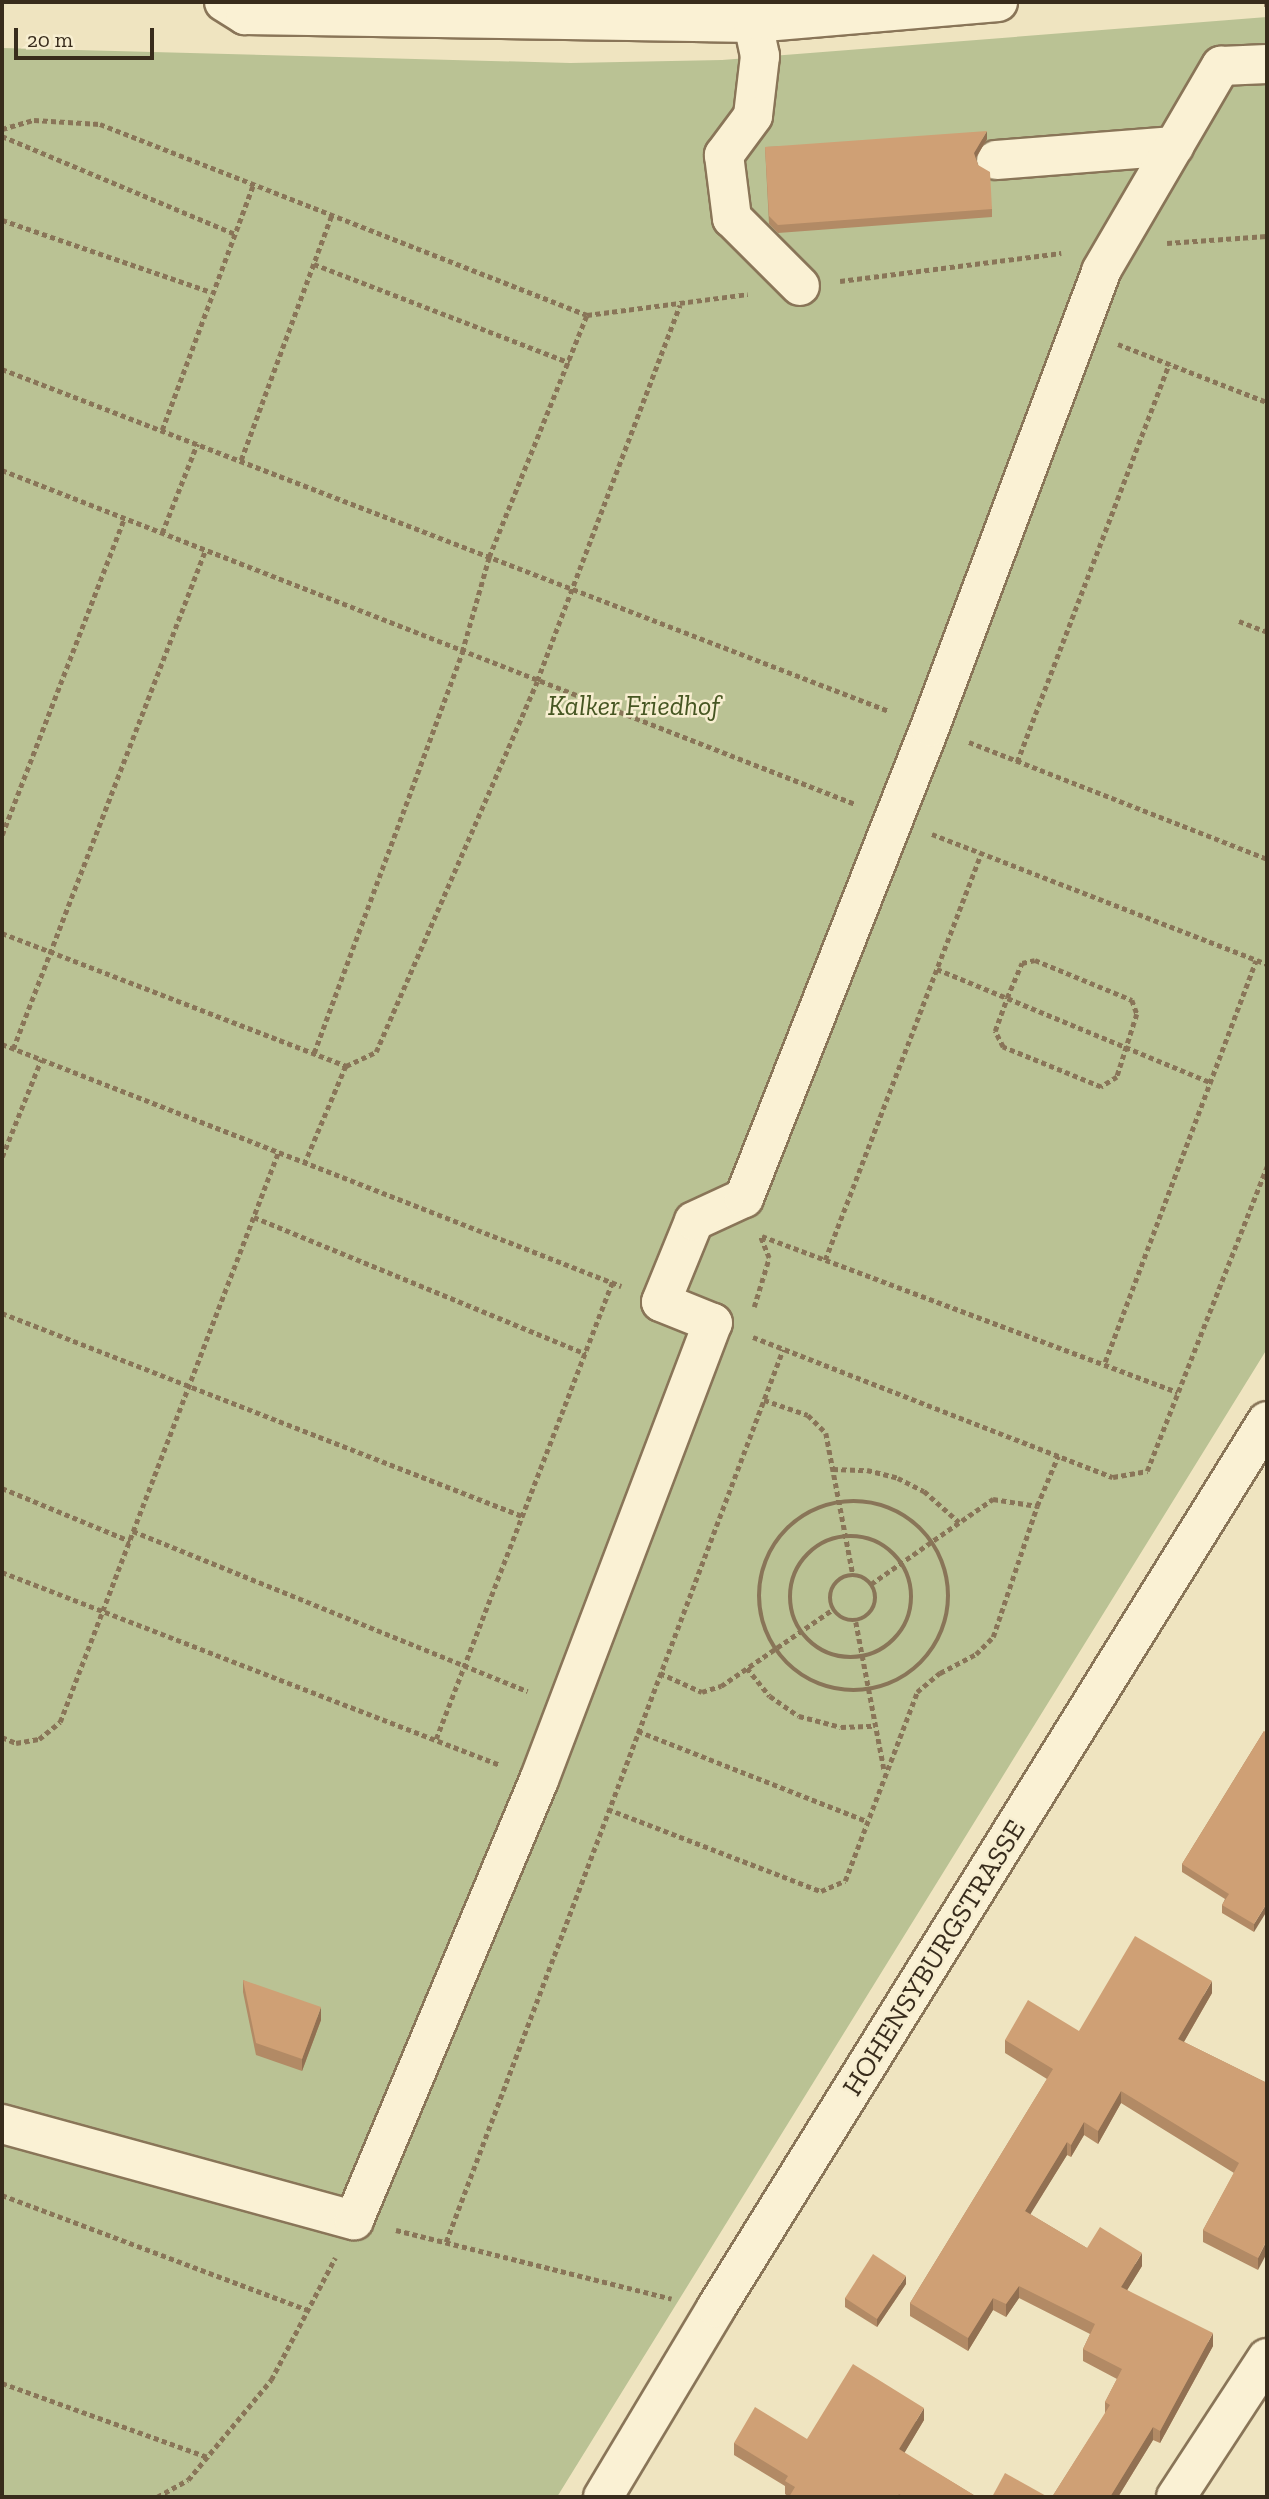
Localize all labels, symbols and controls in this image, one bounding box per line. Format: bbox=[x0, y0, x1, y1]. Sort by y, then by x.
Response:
scale bar bbox=[18, 14, 158, 58]
text: 20 m bbox=[27, 27, 73, 52]
park label: Kalker Friedhof bbox=[548, 689, 720, 723]
street label: HOHENSYBURGSTRASSE bbox=[835, 1814, 1033, 2102]

